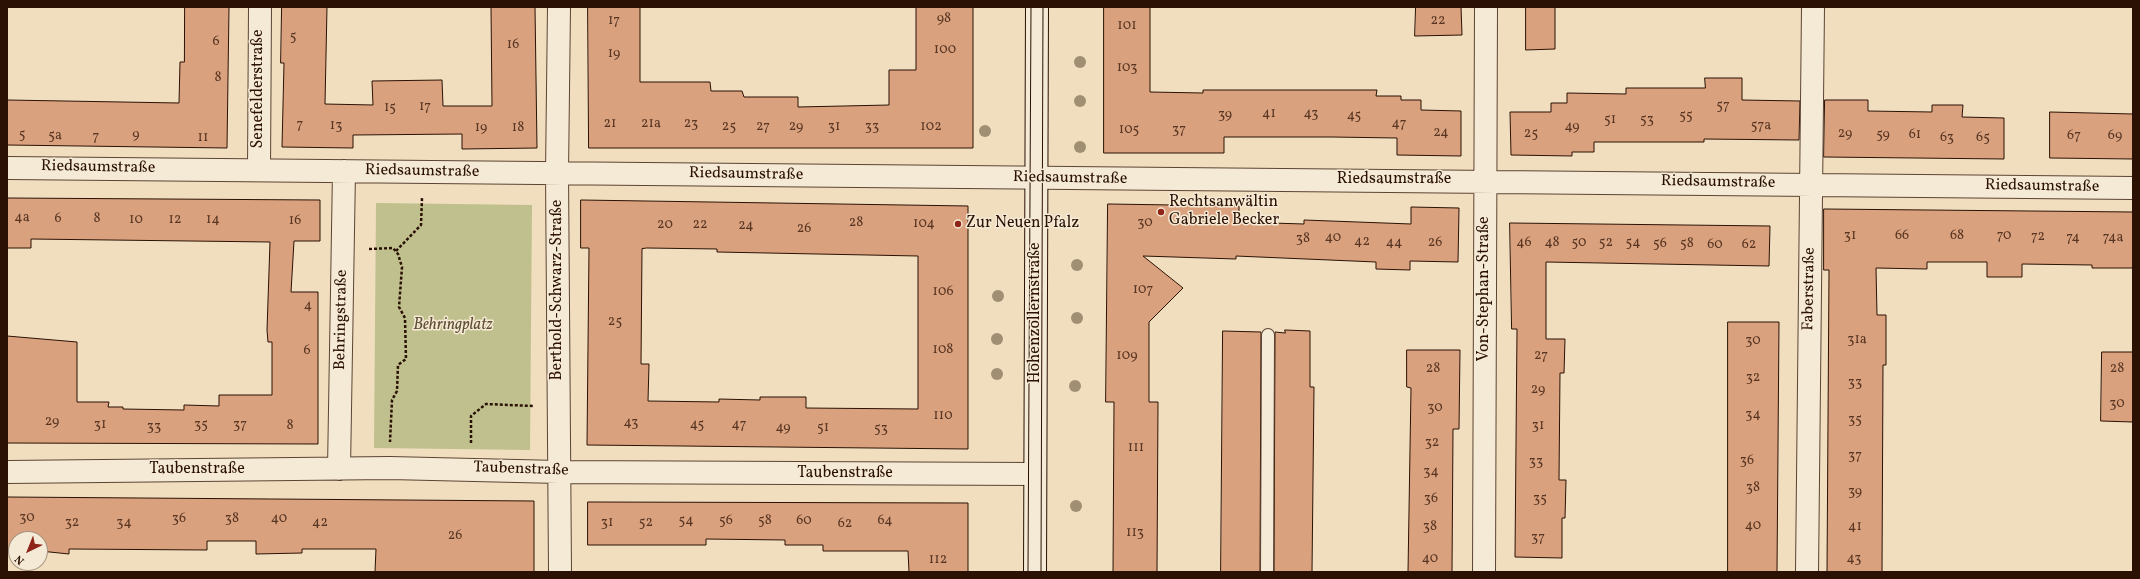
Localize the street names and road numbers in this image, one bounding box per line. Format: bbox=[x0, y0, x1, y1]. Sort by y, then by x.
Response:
street label: Senefelderstraße bbox=[249, 30, 269, 148]
street label: Riedsaumstraße bbox=[41, 157, 155, 179]
street label: Riedsaumstraße bbox=[365, 161, 479, 183]
street label: Riedsaumstraße bbox=[689, 164, 803, 186]
street label: Riedsaumstraße bbox=[1013, 168, 1127, 190]
street label: Riedsaumstraße bbox=[1337, 170, 1451, 190]
street label: Riedsaumstraße bbox=[1661, 172, 1775, 194]
street label: Riedsaumstraße bbox=[1985, 176, 2099, 198]
street label: Berthold-Schwarz-Straße bbox=[548, 200, 568, 380]
street label: Von-Stephan-Straße bbox=[1475, 216, 1495, 362]
street label: Hohenzollernstraße bbox=[1026, 242, 1046, 384]
street label: Faberstraße bbox=[1800, 247, 1820, 331]
street label: Behringstraße bbox=[332, 270, 352, 370]
street label: Taubenstraße bbox=[473, 459, 569, 481]
street label: Taubenstraße bbox=[149, 460, 245, 480]
street label: Taubenstraße bbox=[797, 464, 893, 484]

